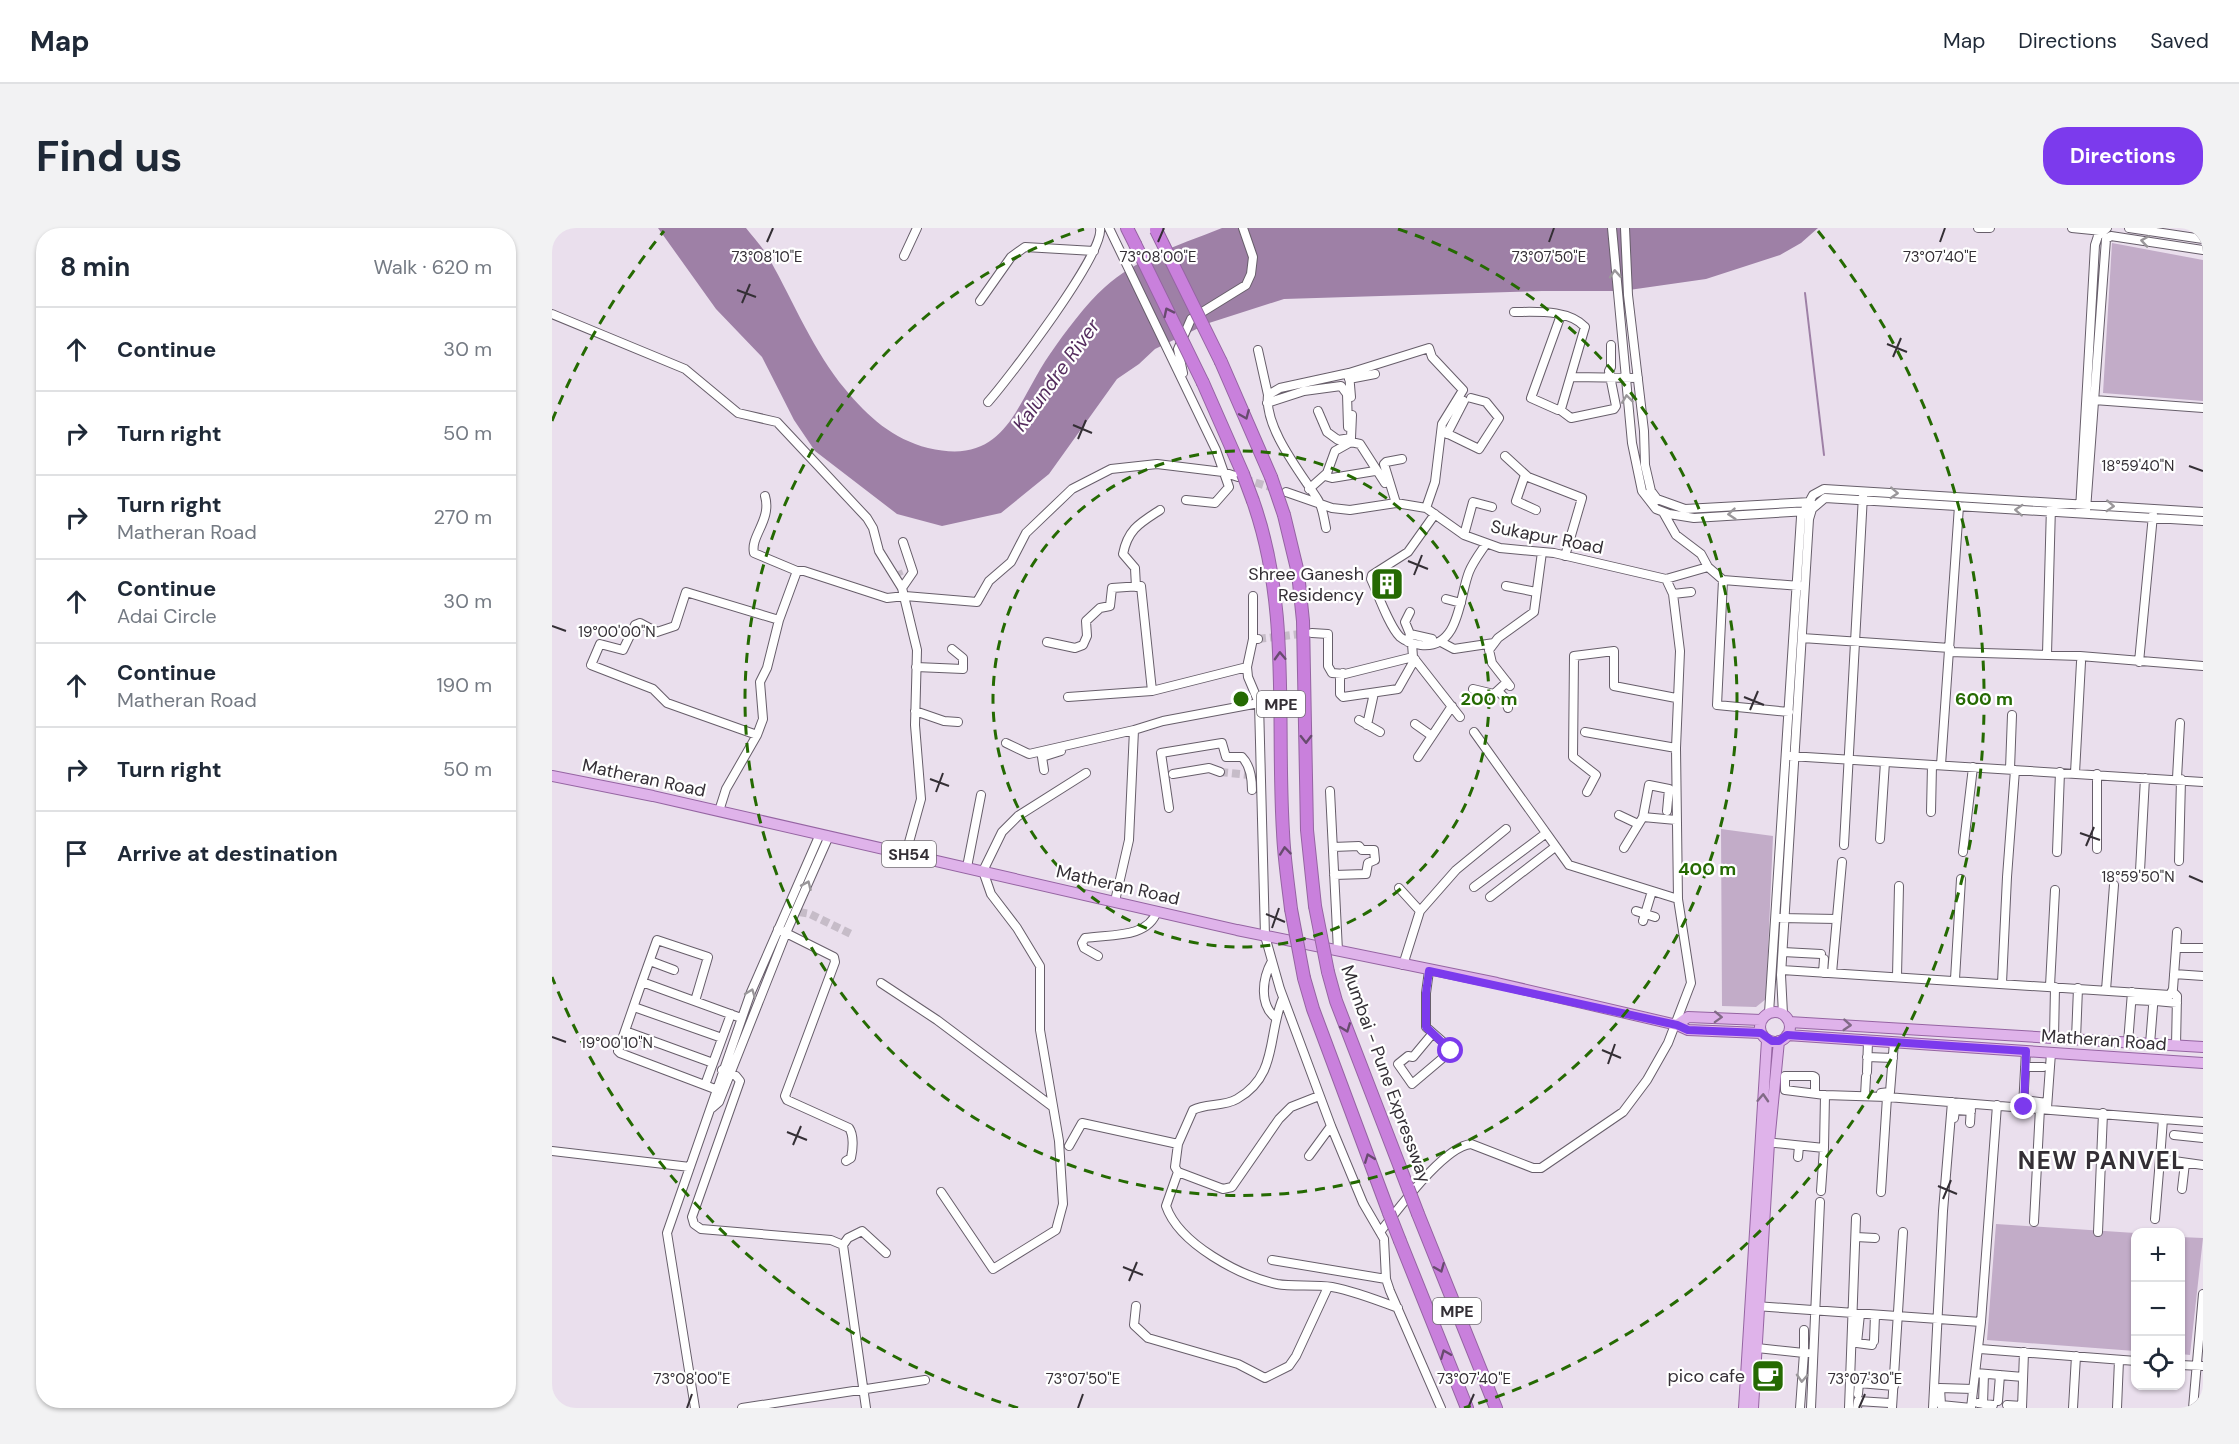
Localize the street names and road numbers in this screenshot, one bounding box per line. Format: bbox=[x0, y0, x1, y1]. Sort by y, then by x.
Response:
street label: Sukapur Road bbox=[1489, 514, 1605, 560]
road number: MPE bbox=[1257, 691, 1305, 717]
street label: Matheran Road bbox=[580, 753, 708, 803]
road number: SH54 bbox=[882, 841, 936, 867]
street label: Matheran Road bbox=[1054, 859, 1182, 911]
street label: Mumbai - Pune Expressway bbox=[1335, 962, 1437, 1186]
street label: Matheran Road bbox=[2040, 1024, 2168, 1056]
road number: MPE bbox=[1433, 1298, 1481, 1324]

